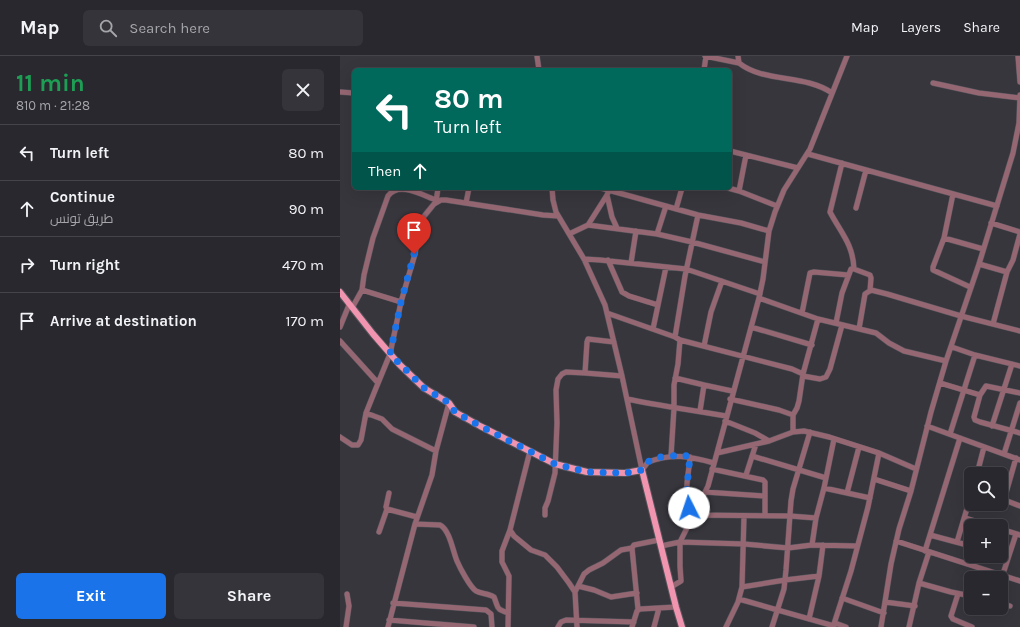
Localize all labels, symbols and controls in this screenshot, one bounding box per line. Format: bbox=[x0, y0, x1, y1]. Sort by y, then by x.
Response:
search box bbox=[83, 10, 363, 46]
text: Map bbox=[20, 17, 59, 39]
icon: search bbox=[97, 17, 119, 39]
text: Search here bbox=[129, 19, 210, 37]
text: Map bbox=[851, 19, 879, 36]
text: Layers bbox=[901, 19, 941, 36]
text: Share bbox=[963, 19, 1000, 36]
text: 11 min bbox=[16, 69, 85, 97]
button: close bbox=[282, 69, 324, 111]
text: 80 m bbox=[434, 82, 503, 115]
icon: left bbox=[368, 84, 420, 136]
text: 810 m · 21:28 bbox=[16, 98, 90, 113]
text: Turn left bbox=[434, 116, 502, 138]
icon: left bbox=[16, 142, 38, 164]
text: Turn left bbox=[50, 144, 109, 162]
text: 80 m bbox=[288, 144, 324, 162]
icon: ahead bbox=[409, 160, 431, 182]
text: Then bbox=[368, 162, 401, 180]
text: Continue bbox=[50, 188, 115, 206]
icon: ahead bbox=[16, 198, 38, 220]
text: 90 m bbox=[289, 200, 324, 218]
text: طريق تونس bbox=[50, 211, 113, 226]
pin bbox=[397, 213, 431, 254]
icon: arrive bbox=[403, 219, 425, 241]
icon: right bbox=[16, 254, 38, 276]
text: Turn right bbox=[50, 256, 120, 274]
text: 470 m bbox=[282, 256, 324, 274]
icon: arrive bbox=[16, 310, 38, 332]
text: Arrive at destination bbox=[50, 312, 197, 330]
text: 170 m bbox=[286, 312, 324, 330]
map controls bbox=[964, 467, 1008, 615]
button: search bbox=[964, 467, 1008, 511]
position arrow bbox=[668, 487, 710, 529]
button: + bbox=[964, 519, 1008, 563]
button: − bbox=[964, 571, 1008, 615]
button: Exit bbox=[16, 573, 166, 619]
button: Share bbox=[174, 573, 324, 619]

